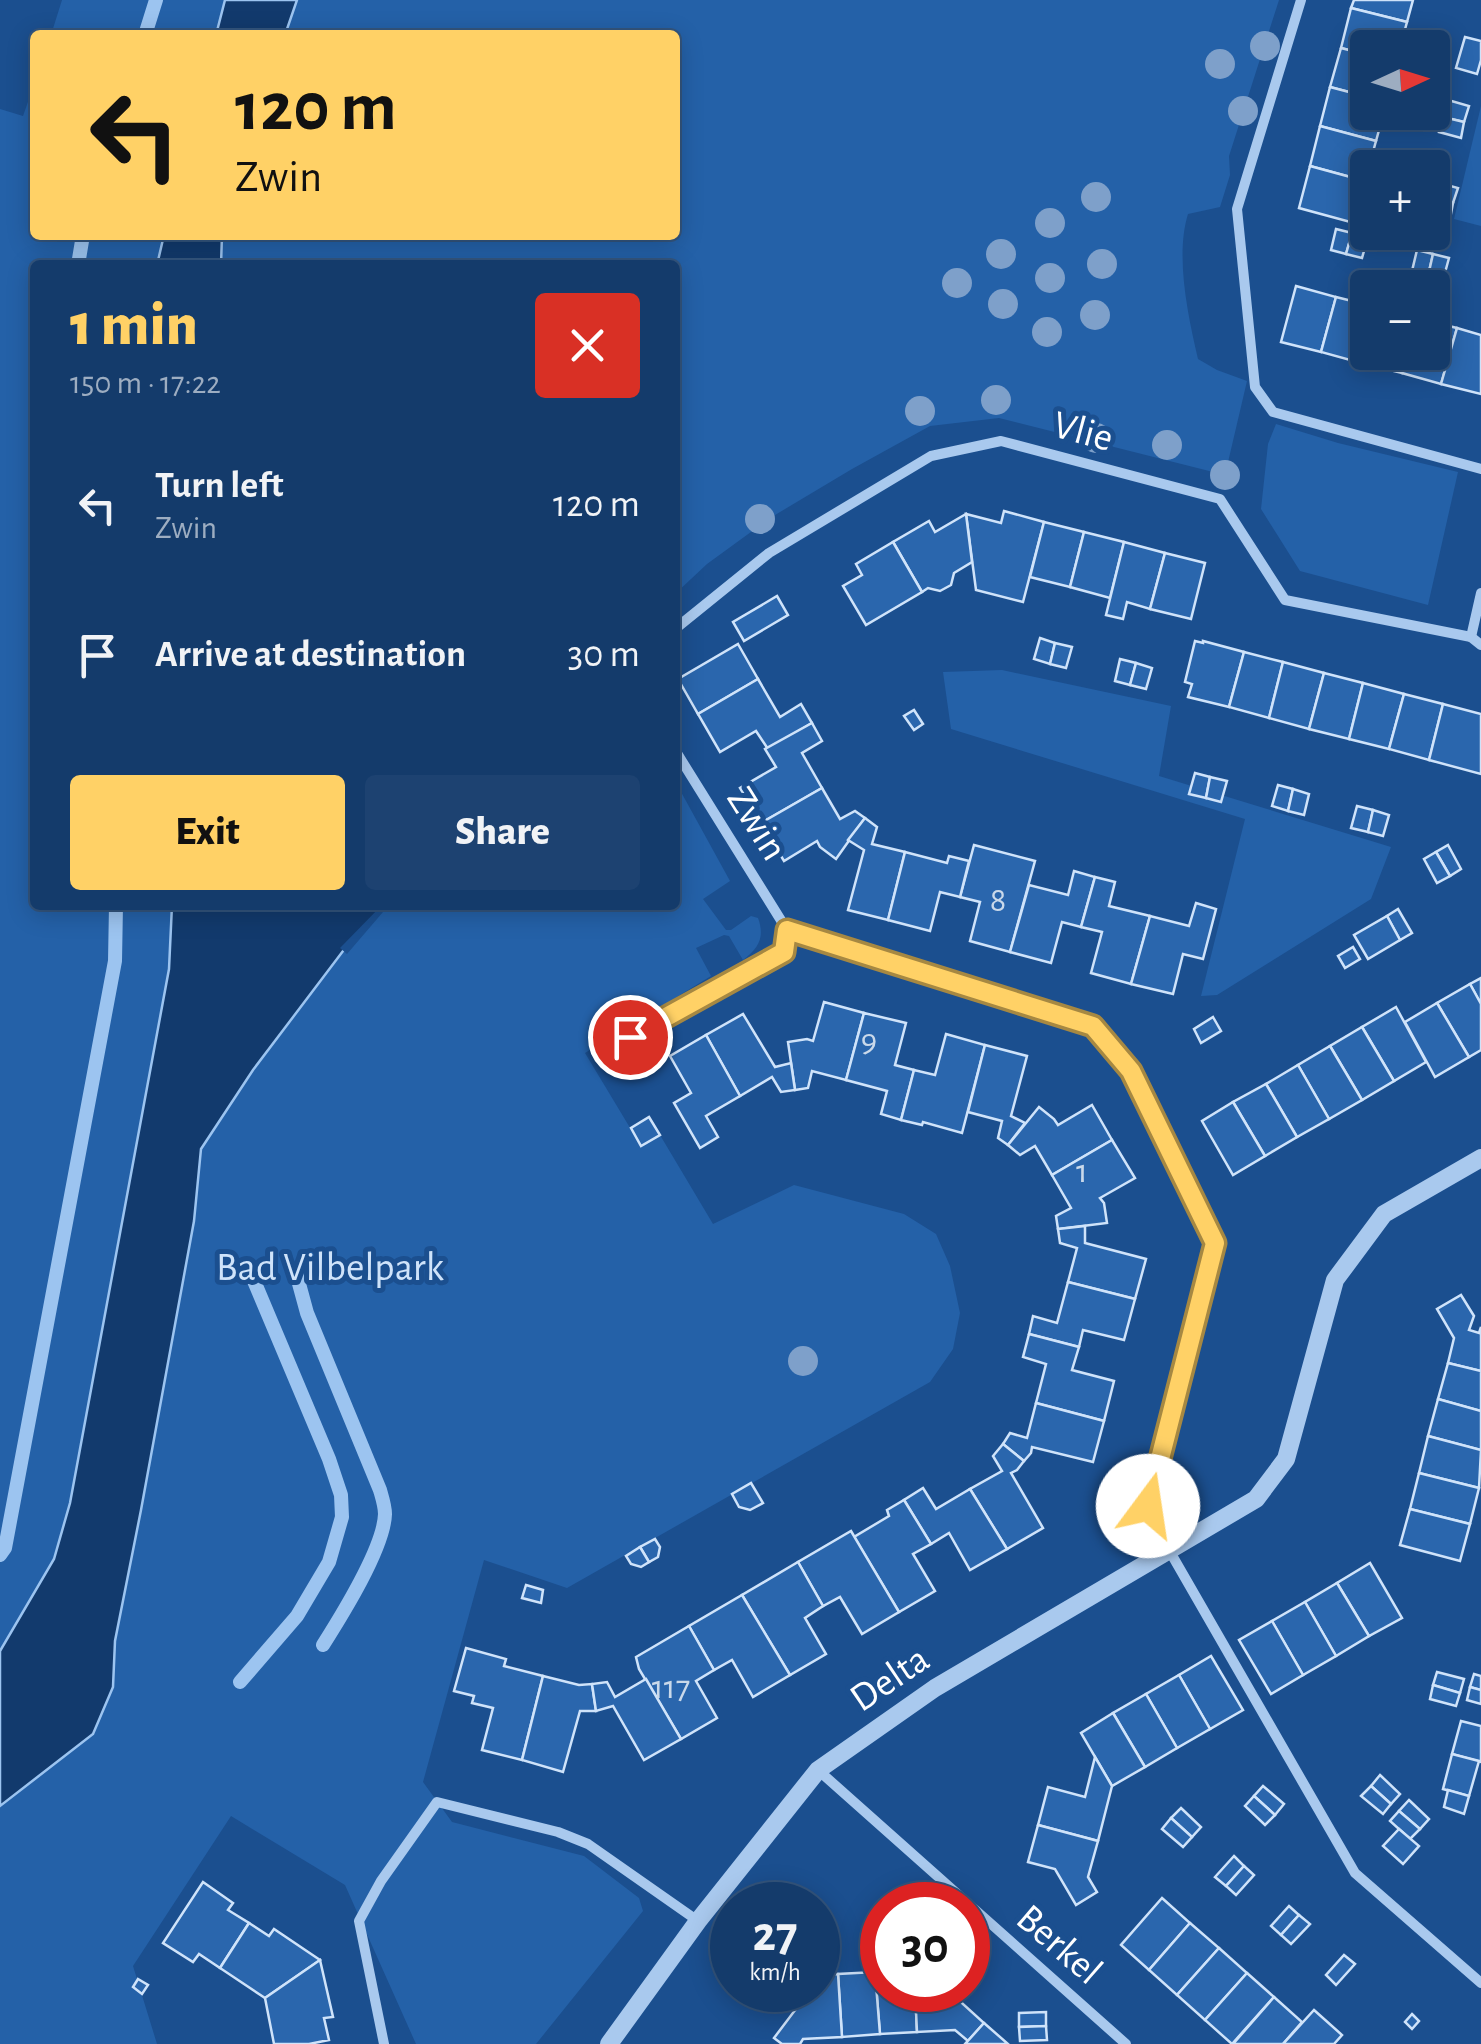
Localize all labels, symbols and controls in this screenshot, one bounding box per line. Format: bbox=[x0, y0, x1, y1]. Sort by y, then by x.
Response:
north arrow bbox=[1350, 30, 1450, 130]
map controls bbox=[1350, 30, 1450, 370]
icon: left bbox=[70, 70, 200, 200]
text: 120 m bbox=[235, 73, 397, 143]
button: + bbox=[1350, 150, 1450, 250]
text: Zwin bbox=[235, 155, 322, 200]
button: − bbox=[1350, 270, 1450, 370]
button: close bbox=[535, 293, 640, 398]
text: 1 min bbox=[70, 296, 198, 356]
text: 150 m · 17:22 bbox=[70, 367, 221, 399]
street label: Vlie bbox=[1049, 405, 1117, 459]
text: Turn left bbox=[155, 467, 283, 505]
icon: left bbox=[70, 478, 125, 533]
text: 120 m bbox=[553, 486, 640, 524]
text: Zwin bbox=[155, 512, 217, 544]
icon: arrive bbox=[70, 628, 125, 683]
text: Arrive at destination bbox=[155, 636, 466, 674]
text: 30 m bbox=[568, 636, 640, 674]
button: Exit bbox=[70, 775, 345, 890]
button: Share bbox=[365, 775, 640, 890]
street label: Zwin bbox=[719, 781, 795, 867]
house number: 8 bbox=[990, 883, 1006, 918]
pin bbox=[588, 995, 673, 1080]
icon: arrive bbox=[603, 1010, 658, 1065]
house number: 9 bbox=[861, 1023, 877, 1058]
house number: 1 bbox=[1076, 1154, 1088, 1189]
park label: Bad Vilbelpark bbox=[216, 1248, 444, 1288]
position arrow bbox=[1096, 1454, 1200, 1558]
street label: Delta bbox=[843, 1639, 937, 1719]
house number: 117 bbox=[652, 1670, 690, 1705]
speed limit sign: 30 bbox=[860, 1882, 990, 2012]
street label: Berkel bbox=[1009, 1898, 1109, 1992]
text: 27 bbox=[752, 1910, 798, 1960]
text: km/h bbox=[749, 1960, 801, 1985]

